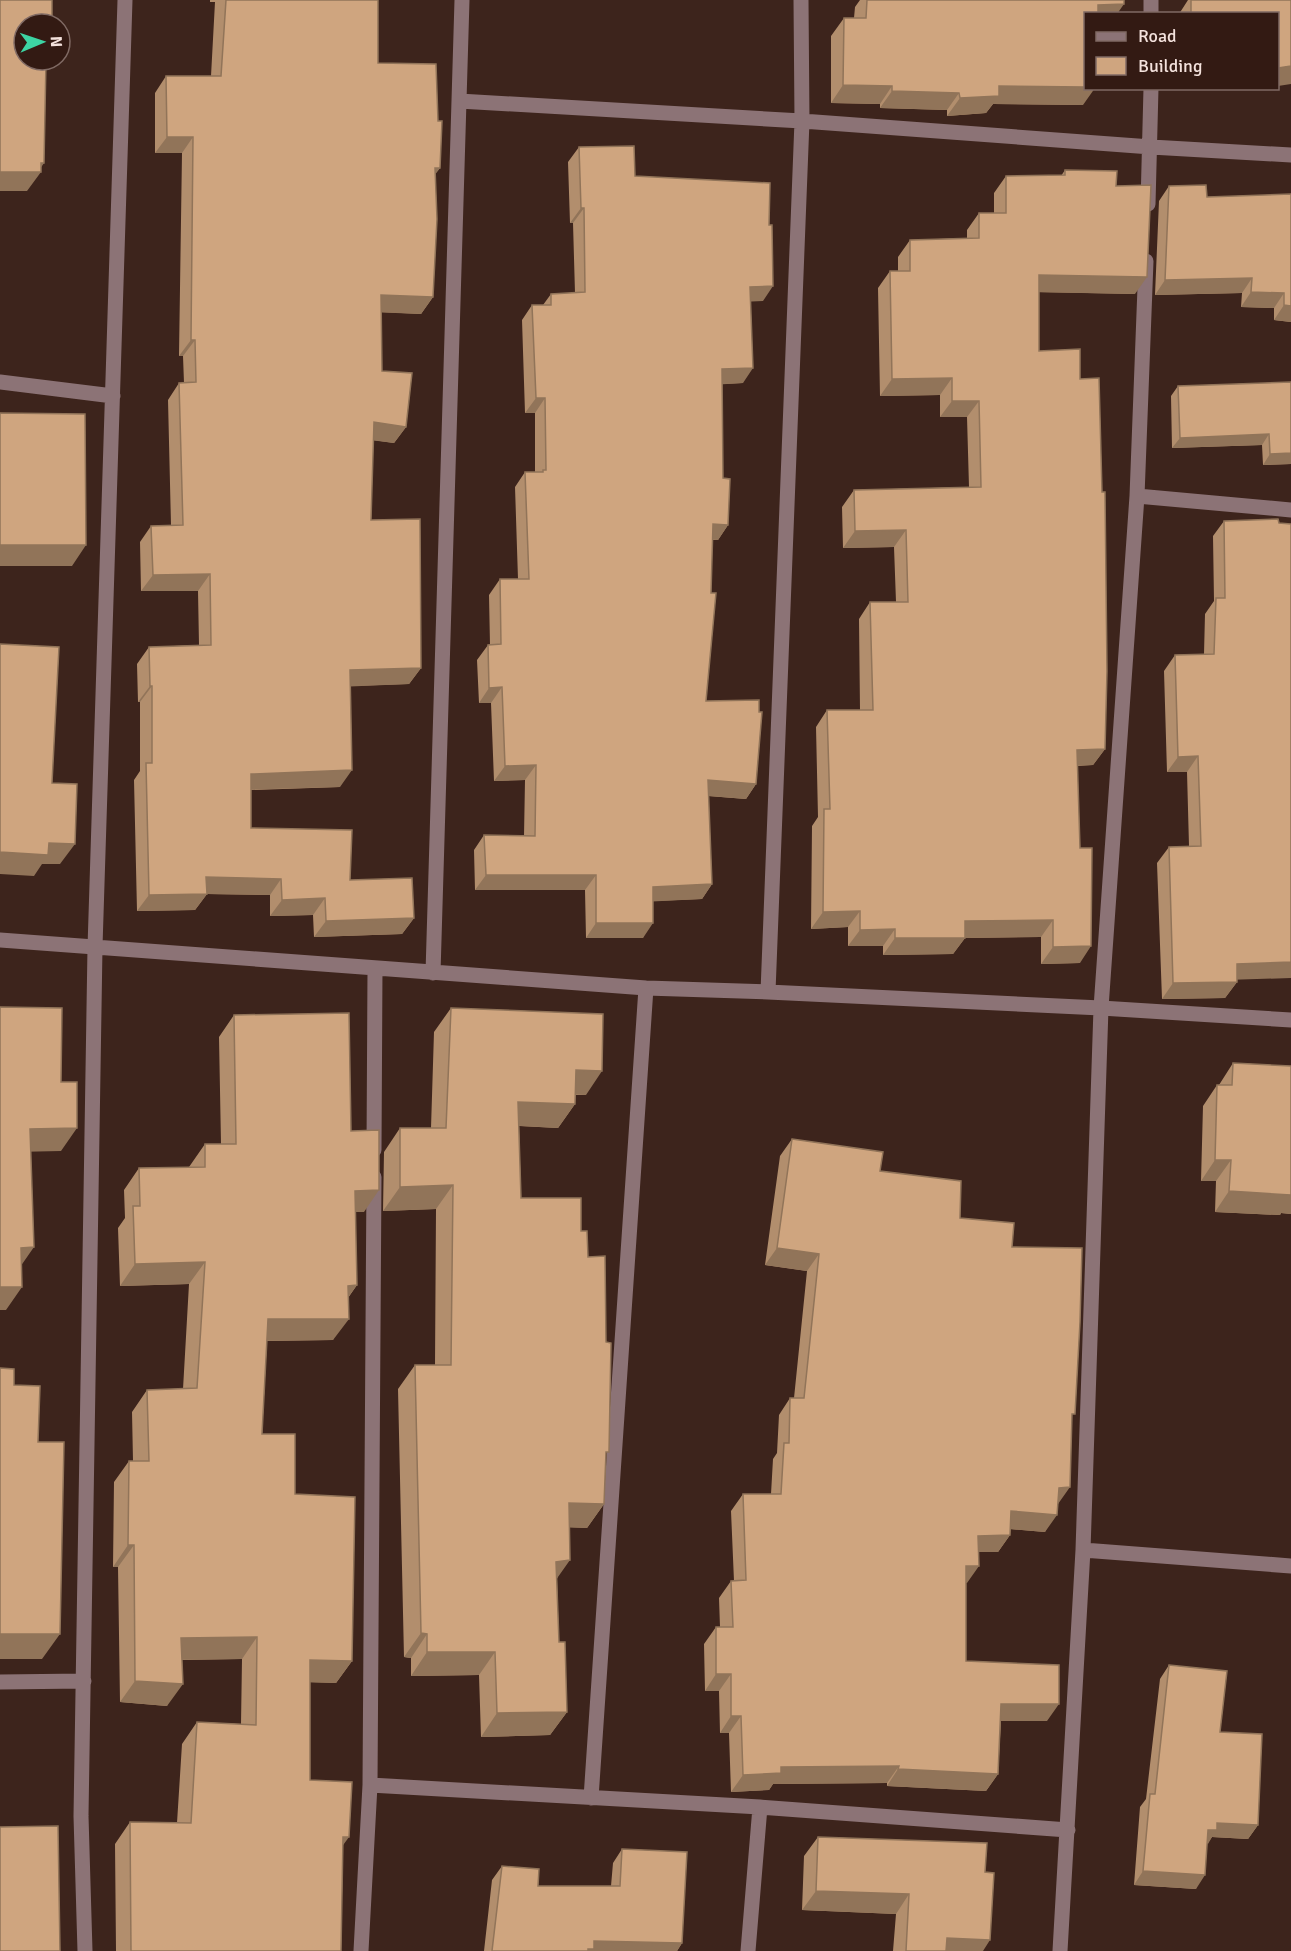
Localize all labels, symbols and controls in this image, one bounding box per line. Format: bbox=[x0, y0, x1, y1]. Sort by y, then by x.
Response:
north arrow bbox=[12, 12, 72, 72]
legend bbox=[1084, 12, 1279, 90]
text: Road bbox=[1138, 25, 1177, 47]
text: N bbox=[46, 36, 66, 47]
text: Building bbox=[1138, 55, 1202, 77]

